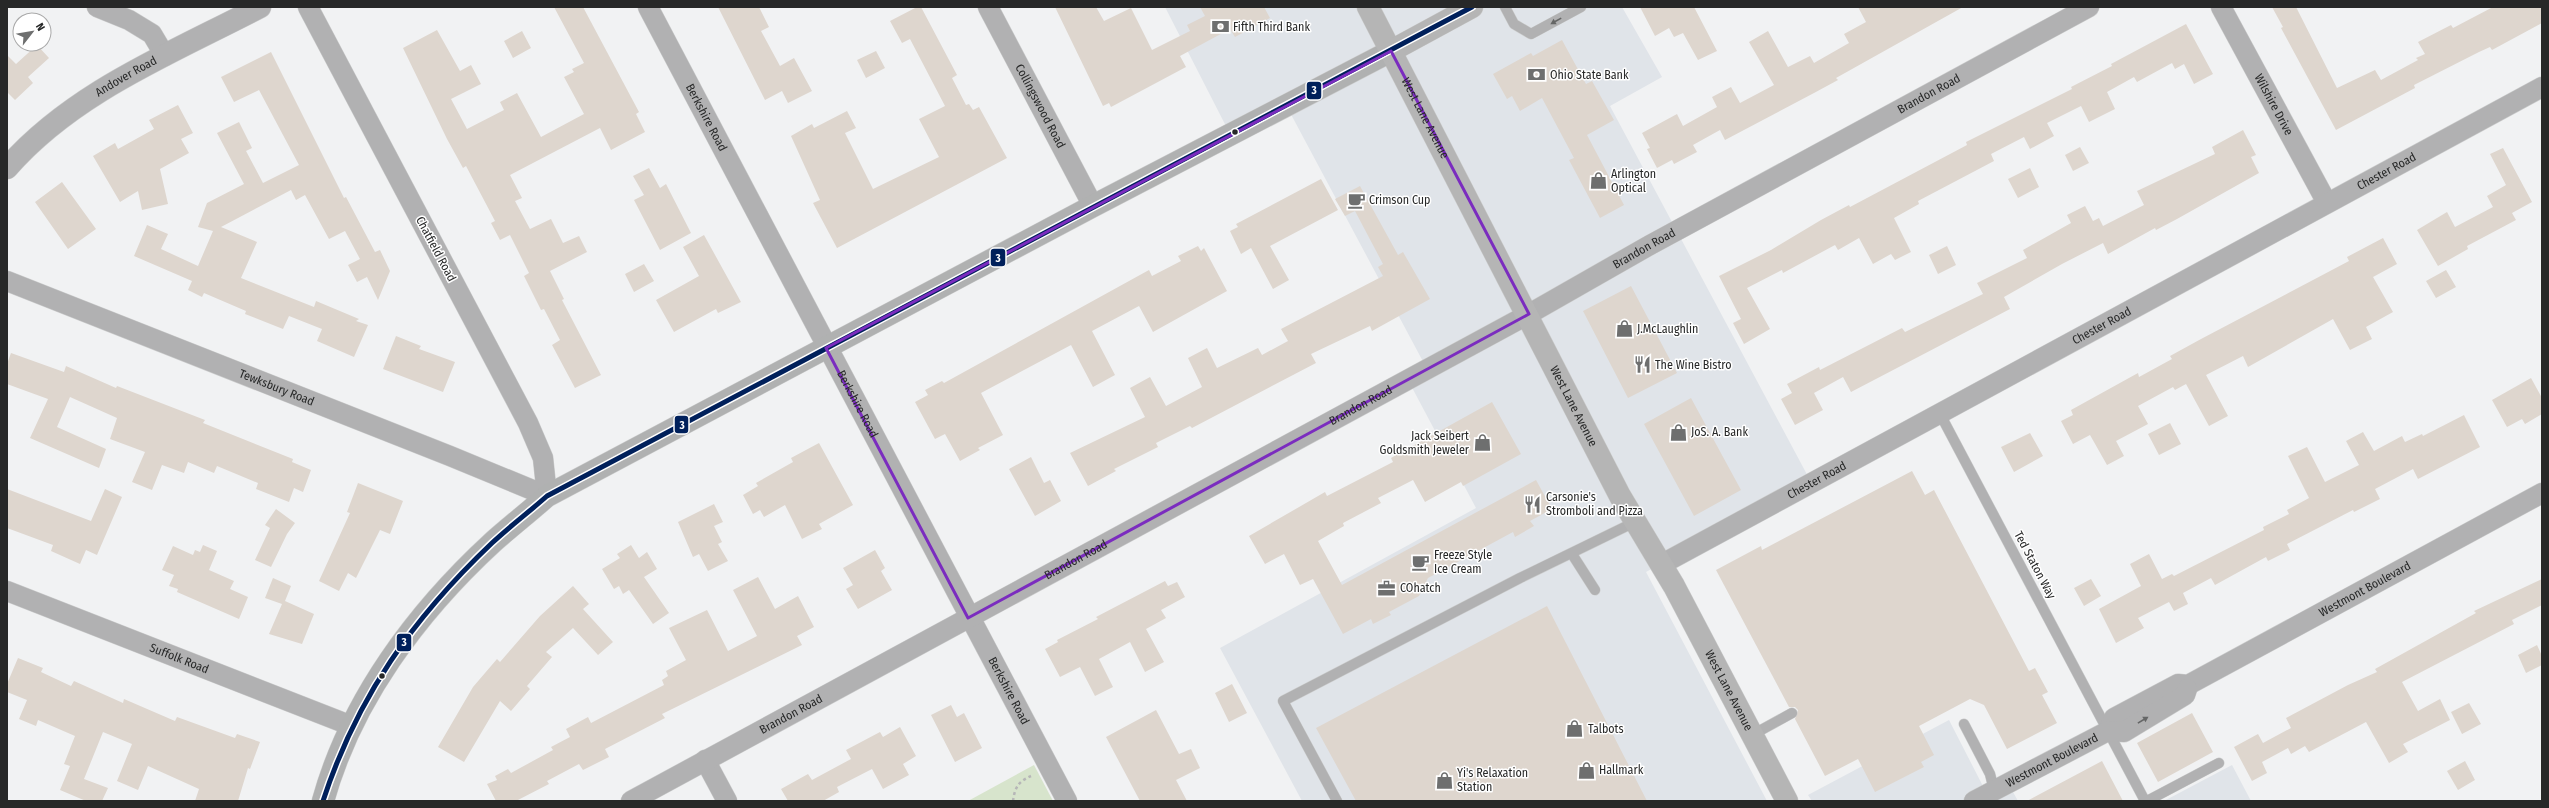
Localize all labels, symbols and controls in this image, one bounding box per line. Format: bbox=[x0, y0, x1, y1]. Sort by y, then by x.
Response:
north arrow bbox=[12, 12, 52, 52]
bank icon: Fifth Third Bank bbox=[1210, 17, 1230, 37]
one-way arrow bbox=[1550, 17, 1562, 24]
place label: Fifth Third Bank bbox=[1233, 20, 1310, 34]
text: N bbox=[33, 21, 47, 33]
street label: Andover Road bbox=[93, 53, 159, 99]
street label: Collingswood Road bbox=[1012, 62, 1068, 151]
bank icon: Ohio State Bank bbox=[1527, 65, 1547, 85]
place label: Ohio State Bank bbox=[1550, 68, 1629, 82]
street label: Brandon Road bbox=[1895, 71, 1963, 117]
street label: Wilshire Drive bbox=[2252, 72, 2296, 138]
street label: West Lane Avenue bbox=[1399, 75, 1452, 161]
street label: Berkshire Road bbox=[683, 81, 730, 154]
line badge: 3 bbox=[1306, 81, 1322, 100]
text: 3 bbox=[1310, 84, 1317, 97]
unlabelled marker bbox=[1230, 127, 1240, 137]
street label: Chester Road bbox=[2355, 150, 2418, 193]
place label: Arlington Optical bbox=[1611, 167, 1656, 195]
shop icon: Arlington Optical bbox=[1588, 171, 1608, 191]
cafe icon: Crimson Cup bbox=[1346, 190, 1366, 210]
place label: Crimson Cup bbox=[1369, 193, 1431, 207]
street label: Chatfield Road bbox=[413, 214, 459, 284]
street label: Brandon Road bbox=[1610, 226, 1678, 272]
line badge: 3 bbox=[990, 248, 1006, 267]
text: 3 bbox=[994, 252, 1001, 265]
street label: Chester Road bbox=[2070, 304, 2133, 347]
shop icon: J.McLaughlin bbox=[1614, 319, 1634, 339]
place label: J.McLaughlin bbox=[1637, 322, 1698, 336]
restaurant icon: The Wine Bistro bbox=[1632, 355, 1652, 375]
place label: The Wine Bistro bbox=[1655, 358, 1732, 372]
street label: West Lane Avenue bbox=[1547, 363, 1600, 449]
street label: Tewksbury Road bbox=[237, 366, 316, 409]
street label: Berkshire Road bbox=[834, 368, 881, 440]
street label: Brandon Road bbox=[1327, 383, 1394, 428]
line badge: 3 bbox=[674, 415, 689, 434]
text: 3 bbox=[678, 419, 685, 432]
shop icon: JoS. A. Bank bbox=[1668, 422, 1688, 442]
place label: JoS. A. Bank bbox=[1691, 425, 1748, 439]
place label: Jack Seibert Goldsmith Jeweler bbox=[1380, 429, 1470, 457]
shop icon: Jack Seibert Goldsmith Jeweler bbox=[1472, 433, 1492, 453]
street label: Chester Road bbox=[1785, 458, 1849, 502]
place label: Carsonie's Stromboli and Pizza bbox=[1546, 490, 1643, 518]
restaurant icon: Carsonie's Stromboli and Pizza bbox=[1523, 494, 1543, 514]
street label: Ted Staton Way bbox=[2011, 529, 2059, 602]
street label: Brandon Road bbox=[1042, 537, 1110, 582]
place label: Freeze Style Ice Cream bbox=[1434, 548, 1492, 576]
cafe icon: Freeze Style Ice Cream bbox=[1411, 552, 1431, 572]
street label: Westmont Boulevard bbox=[2317, 559, 2413, 620]
office icon: COhatch bbox=[1377, 578, 1397, 598]
place label: COhatch bbox=[1400, 581, 1441, 595]
line badge: 3 bbox=[396, 633, 412, 652]
text: 3 bbox=[400, 636, 407, 649]
street label: Suffolk Road bbox=[148, 641, 211, 676]
street label: West Lane Avenue bbox=[1702, 648, 1756, 733]
street label: Berkshire Road bbox=[985, 655, 1032, 727]
unlabelled marker bbox=[377, 671, 387, 681]
street label: Brandon Road bbox=[757, 692, 825, 737]
one-way arrow bbox=[2137, 717, 2149, 724]
shop icon: Talbots bbox=[1565, 719, 1585, 739]
place label: Talbots bbox=[1588, 722, 1624, 736]
street label: Westmont Boulevard bbox=[2004, 730, 2100, 790]
shop icon: Hallmark bbox=[1576, 760, 1596, 780]
place label: Hallmark bbox=[1599, 763, 1644, 777]
place label: Yi's Relaxation Station bbox=[1457, 766, 1528, 794]
shop icon: Yi's Relaxation Station bbox=[1434, 770, 1454, 790]

